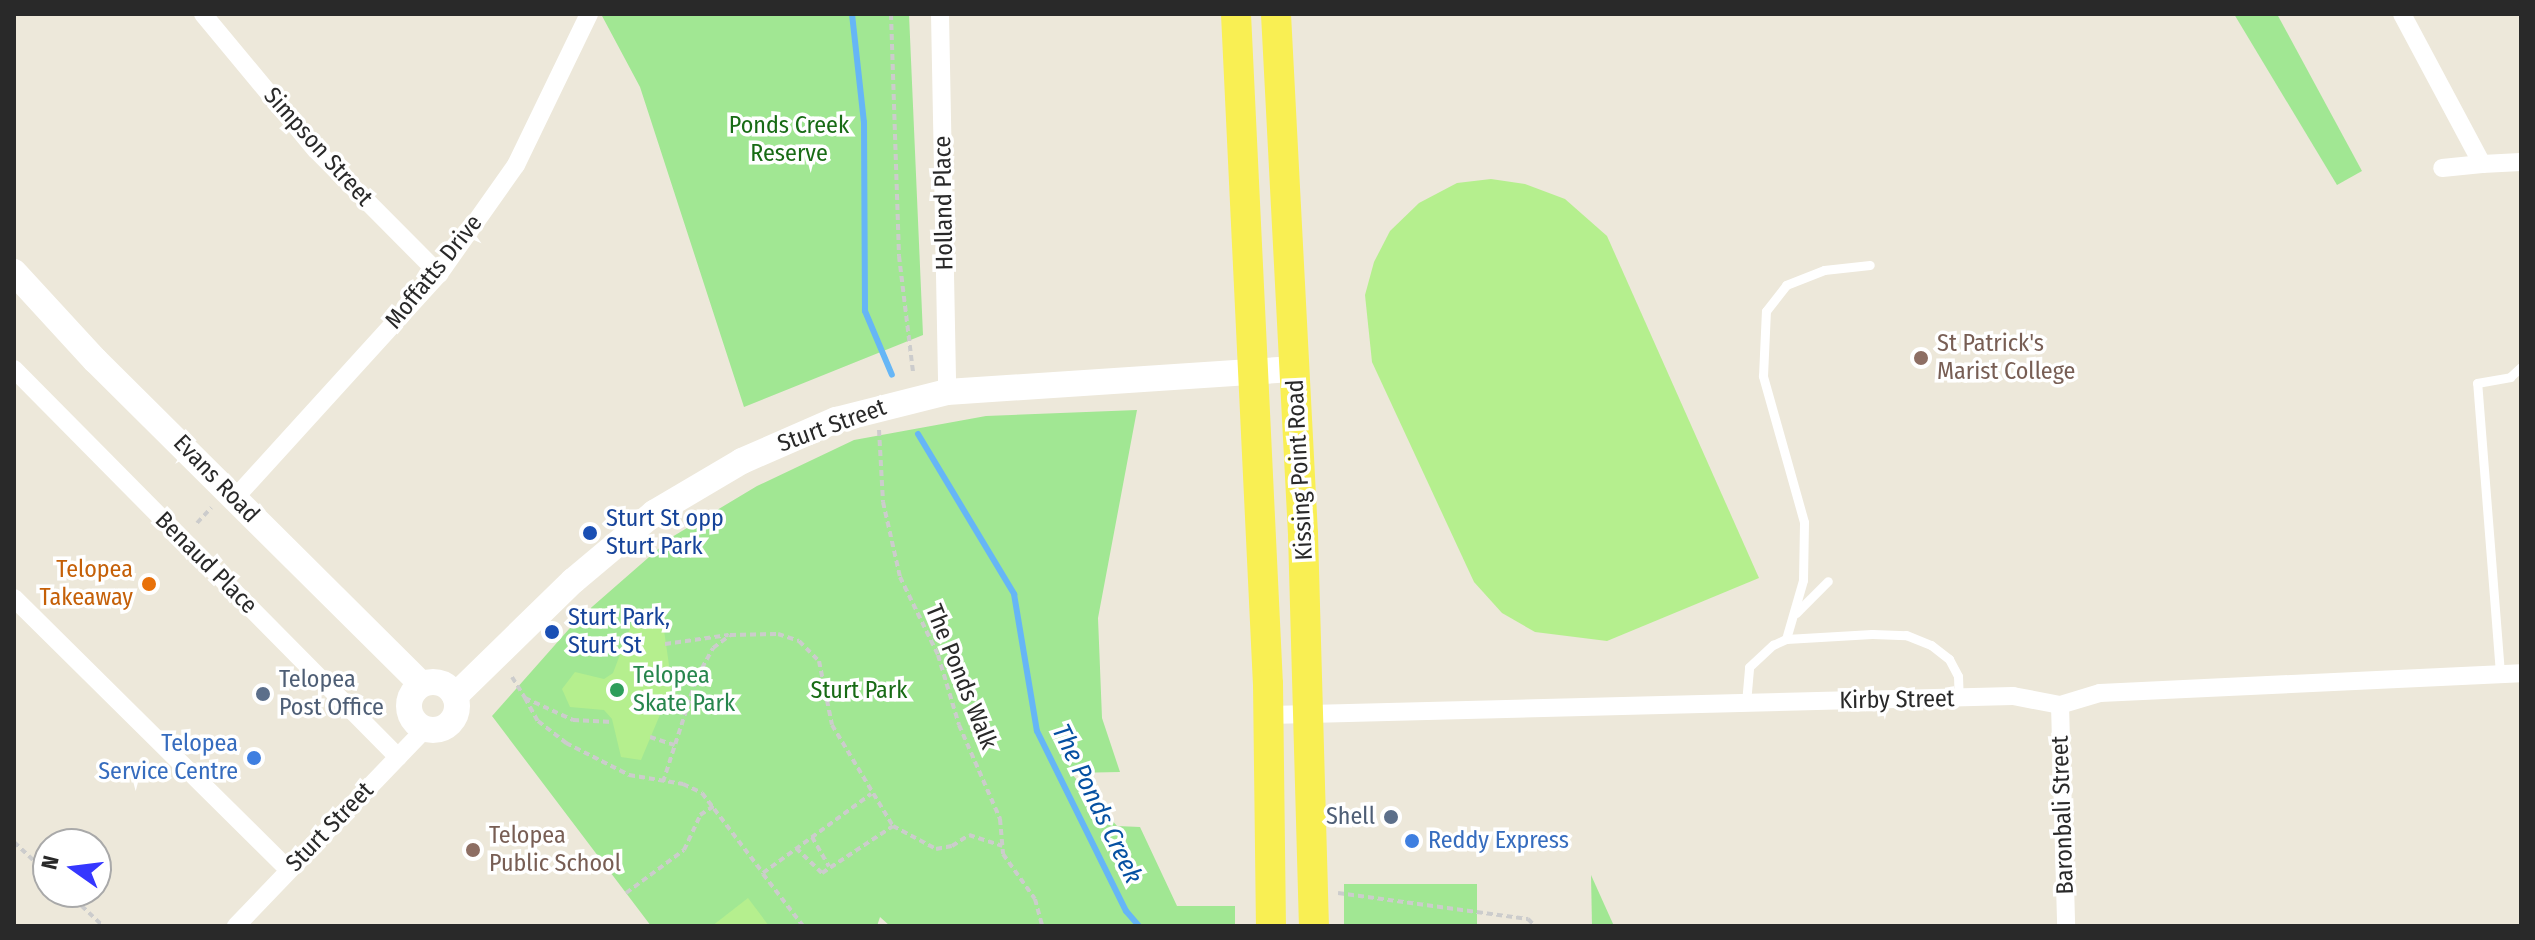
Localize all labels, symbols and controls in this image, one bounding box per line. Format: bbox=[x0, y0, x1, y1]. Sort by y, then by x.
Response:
street label: Simpson Street bbox=[257, 82, 379, 212]
park label: Ponds Creek Reserve bbox=[729, 112, 849, 168]
street label: Holland Place bbox=[928, 135, 960, 271]
street label: Moffatts Drive bbox=[379, 209, 489, 335]
place label: St Patrick's Marist College bbox=[1937, 330, 2075, 386]
marker: St Patrick's Marist College bbox=[1912, 349, 1930, 367]
street label: Kissing Point Road bbox=[1281, 379, 1319, 561]
street label: Sturt Street bbox=[774, 393, 890, 459]
street label: Evans Road bbox=[167, 429, 265, 529]
place label: Sturt St opp Sturt Park bbox=[606, 505, 724, 561]
street label: Benaud Place bbox=[149, 506, 263, 620]
marker: Sturt St opp Sturt Park bbox=[581, 524, 599, 542]
place label: Telopea Takeaway bbox=[40, 556, 133, 612]
marker: Telopea Takeaway bbox=[140, 575, 158, 593]
street label: The Ponds Walk bbox=[919, 600, 1003, 754]
place label: Sturt Park, Sturt St bbox=[568, 604, 670, 660]
marker: Sturt Park, Sturt St bbox=[543, 623, 561, 641]
place label: Telopea Skate Park bbox=[633, 662, 735, 718]
place label: Telopea Post Office bbox=[279, 666, 384, 722]
park label: Sturt Park bbox=[811, 677, 907, 705]
marker: Telopea Skate Park bbox=[608, 681, 626, 699]
marker: Telopea Post Office bbox=[254, 685, 272, 703]
street label: Kirby Street bbox=[1839, 685, 1955, 715]
water label: The Ponds Creek bbox=[1045, 719, 1149, 889]
place label: Telopea Service Centre bbox=[98, 730, 238, 786]
street label: Baronbali Street bbox=[2046, 735, 2080, 895]
marker: Telopea Service Centre bbox=[245, 749, 263, 767]
street label: Sturt Street bbox=[280, 776, 380, 878]
place label: Shell bbox=[1326, 803, 1375, 831]
marker: Shell bbox=[1382, 808, 1400, 826]
place label: Telopea Public School bbox=[489, 822, 621, 878]
place label: Reddy Express bbox=[1428, 827, 1569, 855]
north arrow bbox=[32, 828, 112, 908]
marker: Reddy Express bbox=[1403, 832, 1421, 850]
marker: Telopea Public School bbox=[464, 841, 482, 859]
text: N bbox=[35, 853, 65, 872]

